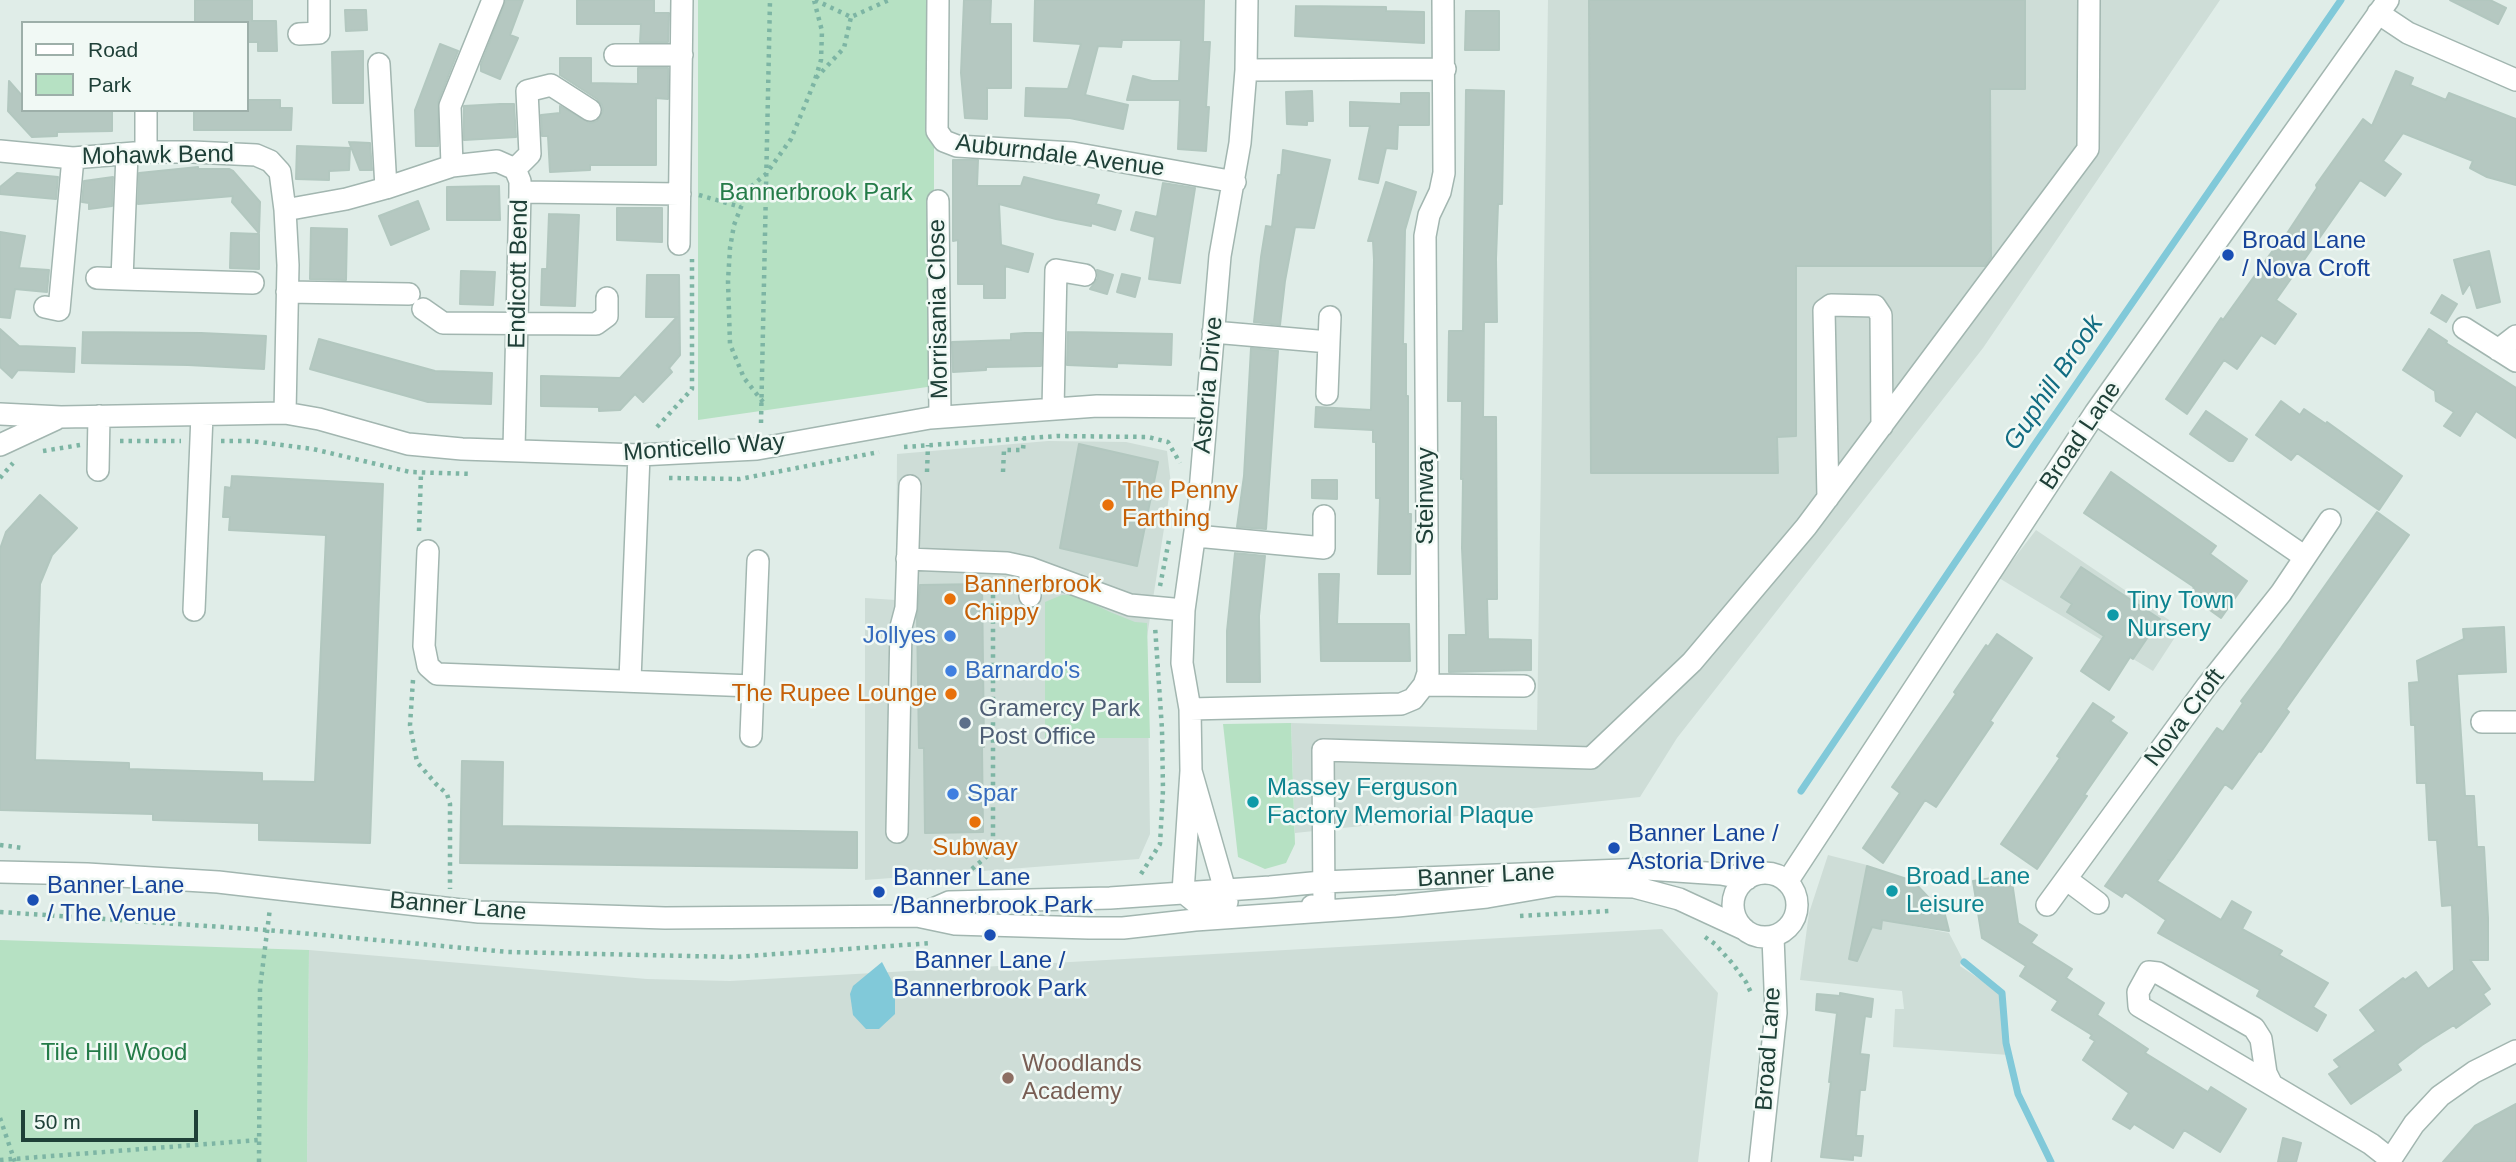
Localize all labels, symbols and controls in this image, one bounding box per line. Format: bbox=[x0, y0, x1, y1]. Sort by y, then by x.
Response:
legend bbox=[21, 21, 248, 112]
text: Road bbox=[88, 38, 138, 61]
text: Park bbox=[88, 73, 131, 96]
street label: Auburndale Avenue bbox=[954, 129, 1166, 183]
street label: Mohawk Bend bbox=[82, 140, 234, 172]
park label: Bannerbrook Park bbox=[719, 179, 913, 207]
street label: Endicott Bend bbox=[503, 199, 535, 349]
street label: Morrisania Close bbox=[923, 219, 955, 399]
place label: Broad Lane / Nova Croft bbox=[2242, 227, 2370, 283]
marker: Broad Lane / Nova Croft bbox=[2220, 247, 2236, 263]
water label: Guphill Brook bbox=[1997, 310, 2111, 456]
street label: Astoria Drive bbox=[1189, 315, 1229, 455]
street label: Broad Lane bbox=[2034, 377, 2128, 495]
street label: Monticello Way bbox=[622, 428, 786, 468]
street label: Steinway bbox=[1412, 447, 1440, 545]
place label: The Penny Farthing bbox=[1122, 477, 1238, 533]
marker: The Penny Farthing bbox=[1100, 497, 1116, 513]
place label: Bannerbrook Chippy bbox=[964, 571, 1101, 627]
place label: Tiny Town Nursery bbox=[2127, 587, 2234, 643]
marker: Bannerbrook Chippy bbox=[942, 591, 958, 607]
marker: Tiny Town Nursery bbox=[2105, 607, 2121, 623]
place label: Jollyes bbox=[863, 622, 936, 650]
marker: Jollyes bbox=[942, 628, 958, 644]
place label: Barnardo's bbox=[965, 657, 1080, 685]
marker: Barnardo's bbox=[943, 663, 959, 679]
street label: Nova Croft bbox=[2139, 664, 2231, 772]
place label: The Rupee Lounge bbox=[732, 680, 937, 708]
marker: The Rupee Lounge bbox=[943, 686, 959, 702]
place label: Gramercy Park Post Office bbox=[979, 695, 1140, 751]
marker: Gramercy Park Post Office bbox=[957, 715, 973, 731]
place label: Massey Ferguson Factory Memorial Plaque bbox=[1267, 774, 1534, 830]
place label: Spar bbox=[967, 780, 1018, 808]
marker: Spar bbox=[945, 786, 961, 802]
marker: Massey Ferguson Factory Memorial Plaque bbox=[1245, 794, 1261, 810]
marker: Subway bbox=[967, 814, 983, 830]
place label: Banner Lane / Astoria Drive bbox=[1628, 820, 1779, 876]
place label: Subway bbox=[932, 834, 1018, 862]
marker: Banner Lane / Astoria Drive bbox=[1606, 840, 1622, 856]
street label: Banner Lane bbox=[1417, 858, 1555, 894]
place label: Broad Lane Leisure bbox=[1906, 863, 2030, 919]
place label: Banner Lane /Bannerbrook Park bbox=[893, 864, 1093, 920]
place label: Banner Lane / The Venue bbox=[47, 872, 184, 928]
marker: Broad Lane Leisure bbox=[1884, 883, 1900, 899]
marker: Banner Lane /Bannerbrook Park bbox=[871, 884, 887, 900]
street label: Banner Lane bbox=[388, 887, 528, 927]
marker: Banner Lane / The Venue bbox=[25, 892, 41, 908]
marker: Banner Lane / Bannerbrook Park bbox=[982, 927, 998, 943]
place label: Banner Lane / Bannerbrook Park bbox=[893, 947, 1087, 1003]
street label: Broad Lane bbox=[1750, 986, 1788, 1112]
park label: Tile Hill Wood bbox=[41, 1039, 187, 1067]
place label: Woodlands Academy bbox=[1022, 1050, 1142, 1106]
marker: Woodlands Academy bbox=[1000, 1070, 1016, 1086]
scale bar bbox=[24, 1096, 201, 1140]
text: 50 m bbox=[34, 1110, 81, 1133]

